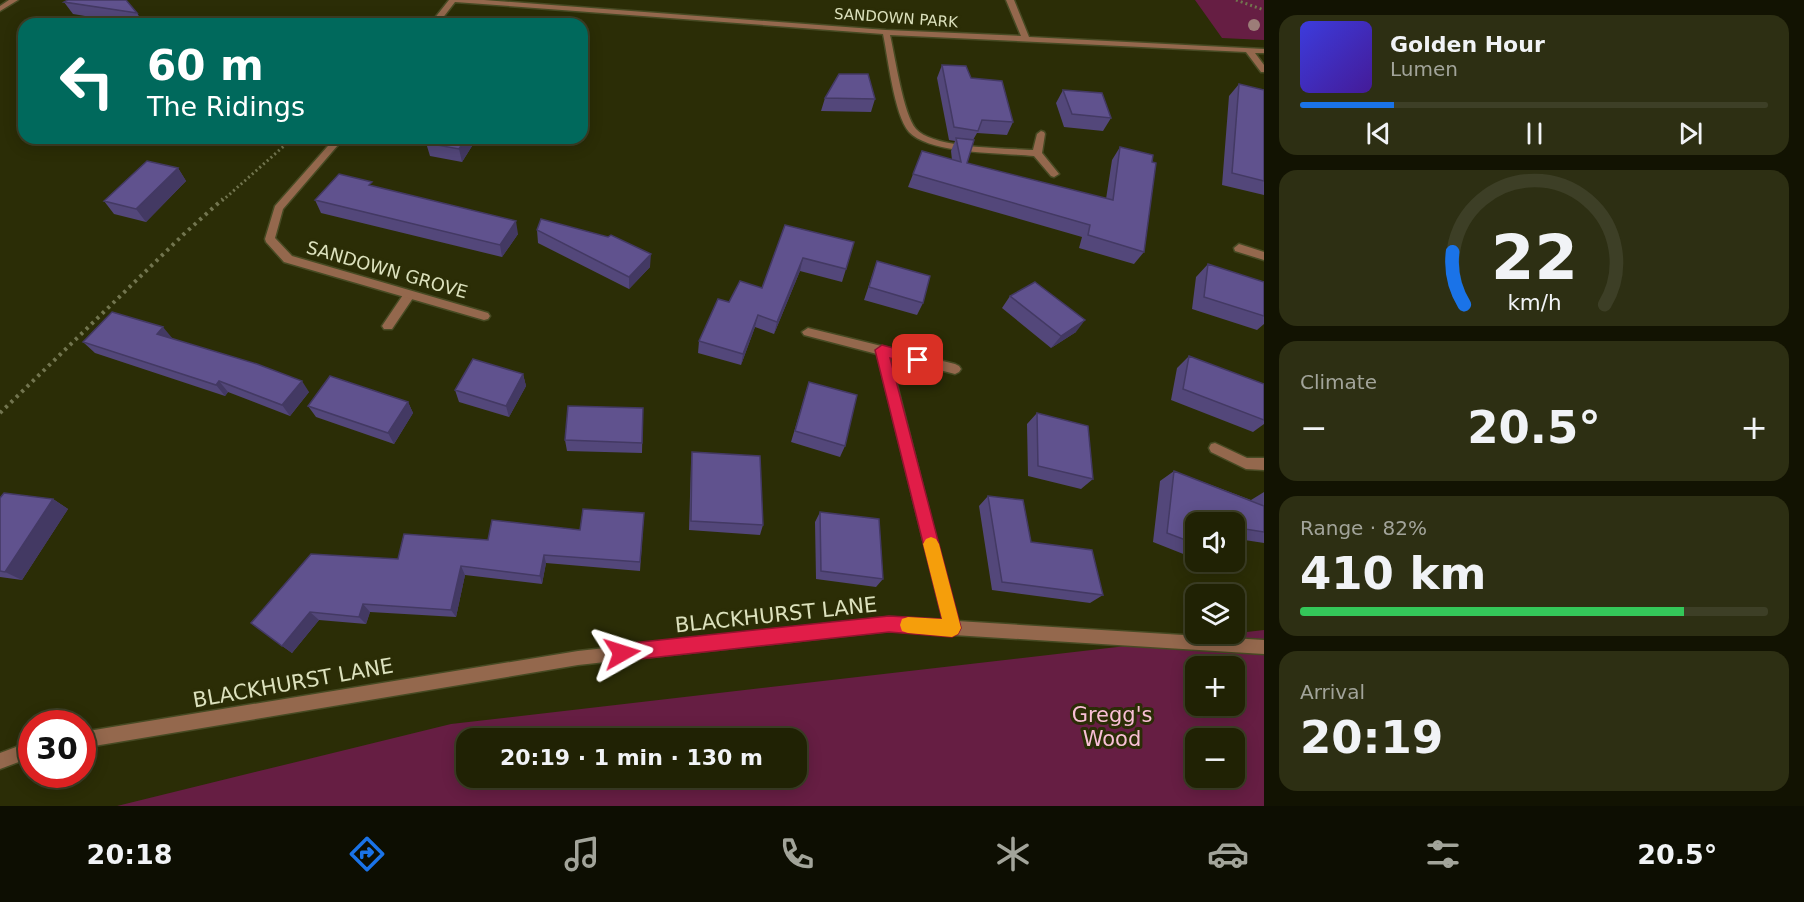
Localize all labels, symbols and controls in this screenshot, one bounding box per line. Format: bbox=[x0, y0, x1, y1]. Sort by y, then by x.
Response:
street label: SANDOWN PARK bbox=[833, 5, 960, 31]
text: Golden Hour bbox=[1390, 32, 1545, 57]
text: 60 m bbox=[147, 41, 264, 90]
icon: left bbox=[48, 42, 126, 120]
text: Lumen bbox=[1390, 57, 1458, 81]
text: The Ridings bbox=[147, 91, 305, 122]
icon: previous bbox=[1362, 117, 1395, 150]
icon: pause bbox=[1518, 117, 1551, 150]
icon: next bbox=[1674, 117, 1707, 150]
text: 22 bbox=[1491, 221, 1577, 294]
street label: SANDOWN GROVE bbox=[304, 236, 470, 303]
text: km/h bbox=[1507, 290, 1561, 315]
pin bbox=[892, 334, 943, 385]
icon: arrive bbox=[901, 343, 934, 376]
text: Climate bbox=[1300, 370, 1377, 394]
text: 20.5° bbox=[1467, 401, 1601, 454]
text: − bbox=[1300, 408, 1328, 447]
text: + bbox=[1740, 408, 1768, 447]
map controls bbox=[1185, 512, 1245, 788]
button: sound bbox=[1185, 512, 1245, 572]
text: Range · 82% bbox=[1300, 516, 1427, 540]
text: 410 km bbox=[1300, 547, 1486, 600]
button: layers bbox=[1185, 584, 1245, 644]
street label: BLACKHURST LANE bbox=[674, 592, 878, 638]
position arrow bbox=[590, 621, 654, 685]
street label: BLACKHURST LANE bbox=[191, 654, 395, 712]
button: + bbox=[1185, 656, 1245, 716]
text: Arrival bbox=[1300, 680, 1365, 704]
park label: Gregg's Wood bbox=[1072, 703, 1152, 751]
speed limit sign: 30 bbox=[18, 710, 96, 788]
text: 20:19 bbox=[1300, 711, 1443, 764]
button: − bbox=[1185, 728, 1245, 788]
text: 20:19 · 1 min · 130 m bbox=[500, 745, 763, 770]
icon: directions bbox=[346, 833, 388, 875]
icon: music bbox=[561, 833, 603, 875]
icon: phone bbox=[776, 833, 818, 875]
icon: climate bbox=[992, 833, 1034, 875]
icon: car bbox=[1207, 833, 1249, 875]
icon: filters bbox=[1422, 833, 1464, 875]
text: 20:18 bbox=[87, 839, 173, 870]
text: 20.5° bbox=[1637, 839, 1717, 870]

